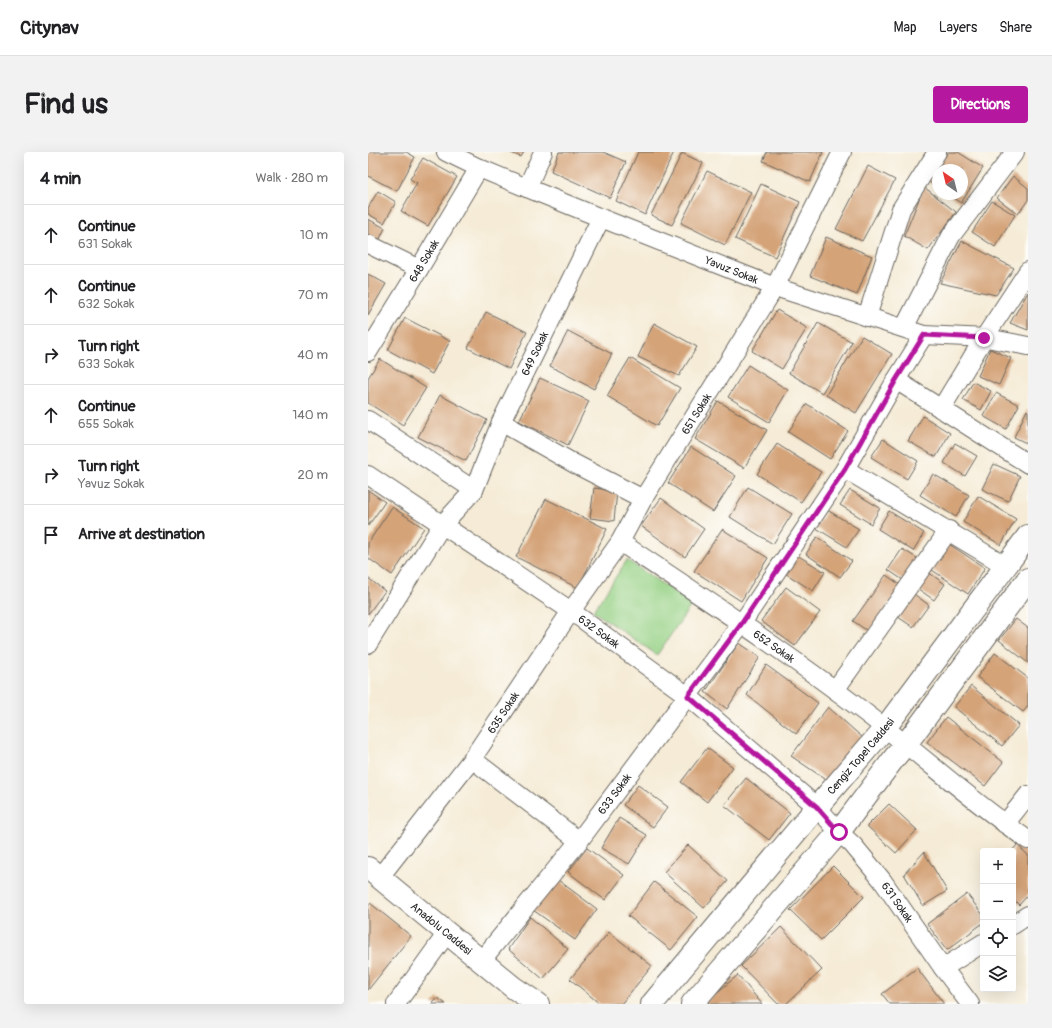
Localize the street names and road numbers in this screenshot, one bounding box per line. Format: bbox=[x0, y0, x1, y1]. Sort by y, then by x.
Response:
street label: 648 Sokak bbox=[406, 237, 442, 284]
street label: Yavuz Sokak bbox=[702, 253, 761, 286]
street label: 649 Sokak bbox=[518, 329, 551, 378]
street label: 651 Sokak bbox=[679, 390, 714, 437]
street label: 632 Sokak bbox=[576, 612, 623, 651]
street label: 652 Sokak bbox=[751, 627, 798, 665]
street label: 635 Sokak bbox=[484, 689, 522, 736]
street label: Cengiz Topel Caddesi bbox=[824, 715, 897, 797]
street label: 633 Sokak bbox=[595, 770, 634, 817]
street label: 631 Sokak bbox=[879, 880, 916, 925]
street label: Anadolu Caddesi bbox=[408, 899, 475, 957]

